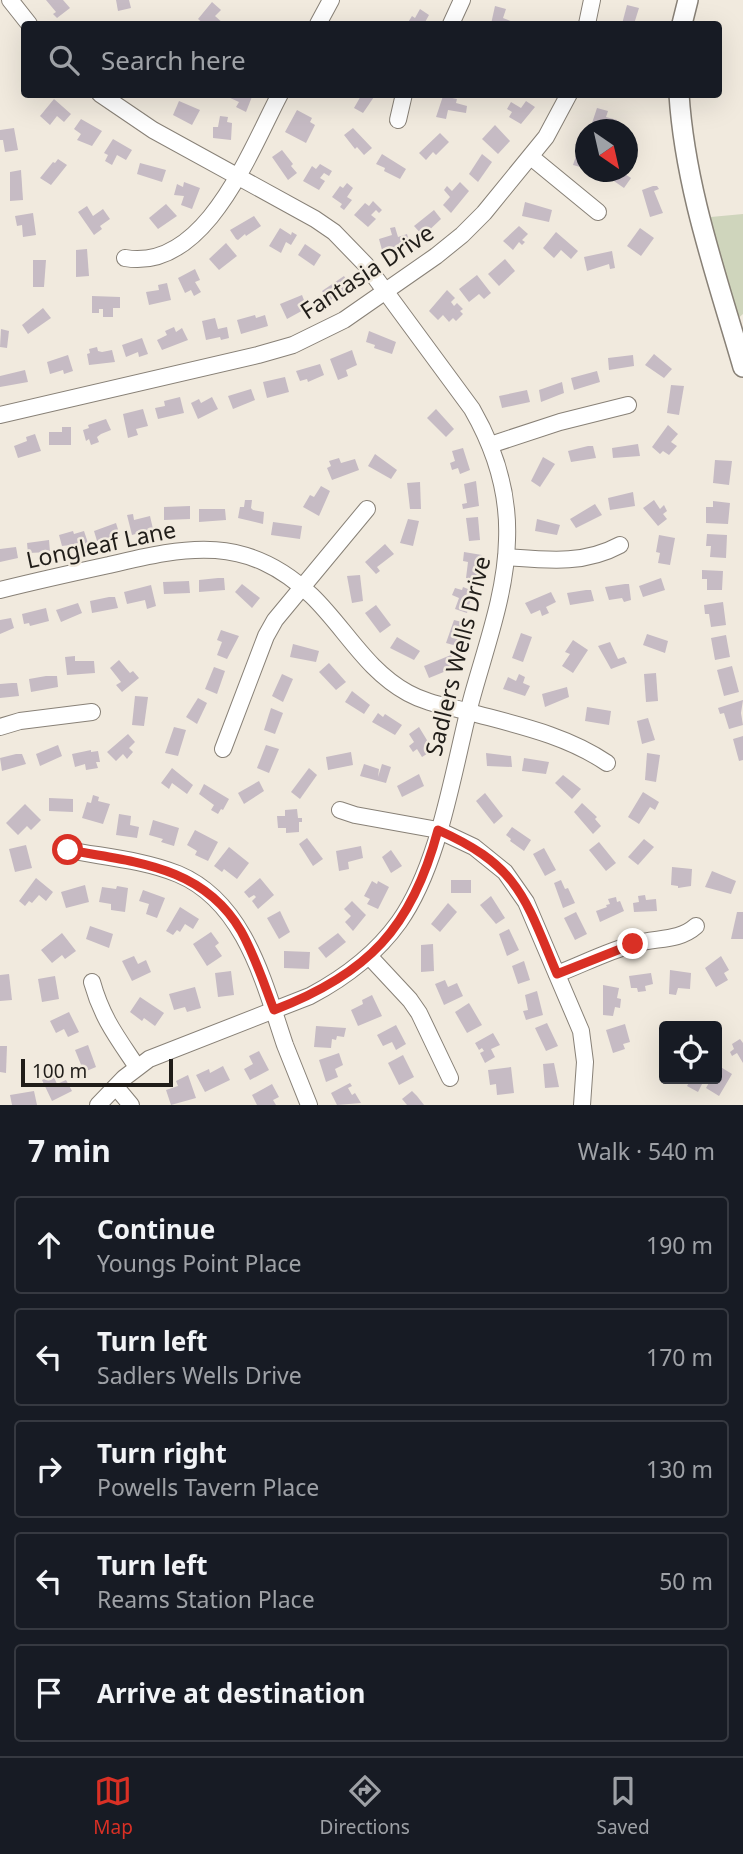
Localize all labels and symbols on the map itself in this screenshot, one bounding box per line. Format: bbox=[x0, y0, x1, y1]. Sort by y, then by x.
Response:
north arrow bbox=[575, 119, 638, 182]
street label: Fantasia Drive bbox=[294, 216, 439, 326]
street label: Longleaf Lane bbox=[23, 513, 179, 575]
street label: Sadlers Wells Drive bbox=[417, 553, 497, 759]
route start bbox=[52, 834, 83, 865]
route end bbox=[617, 928, 648, 959]
scale bar bbox=[21, 1056, 173, 1088]

